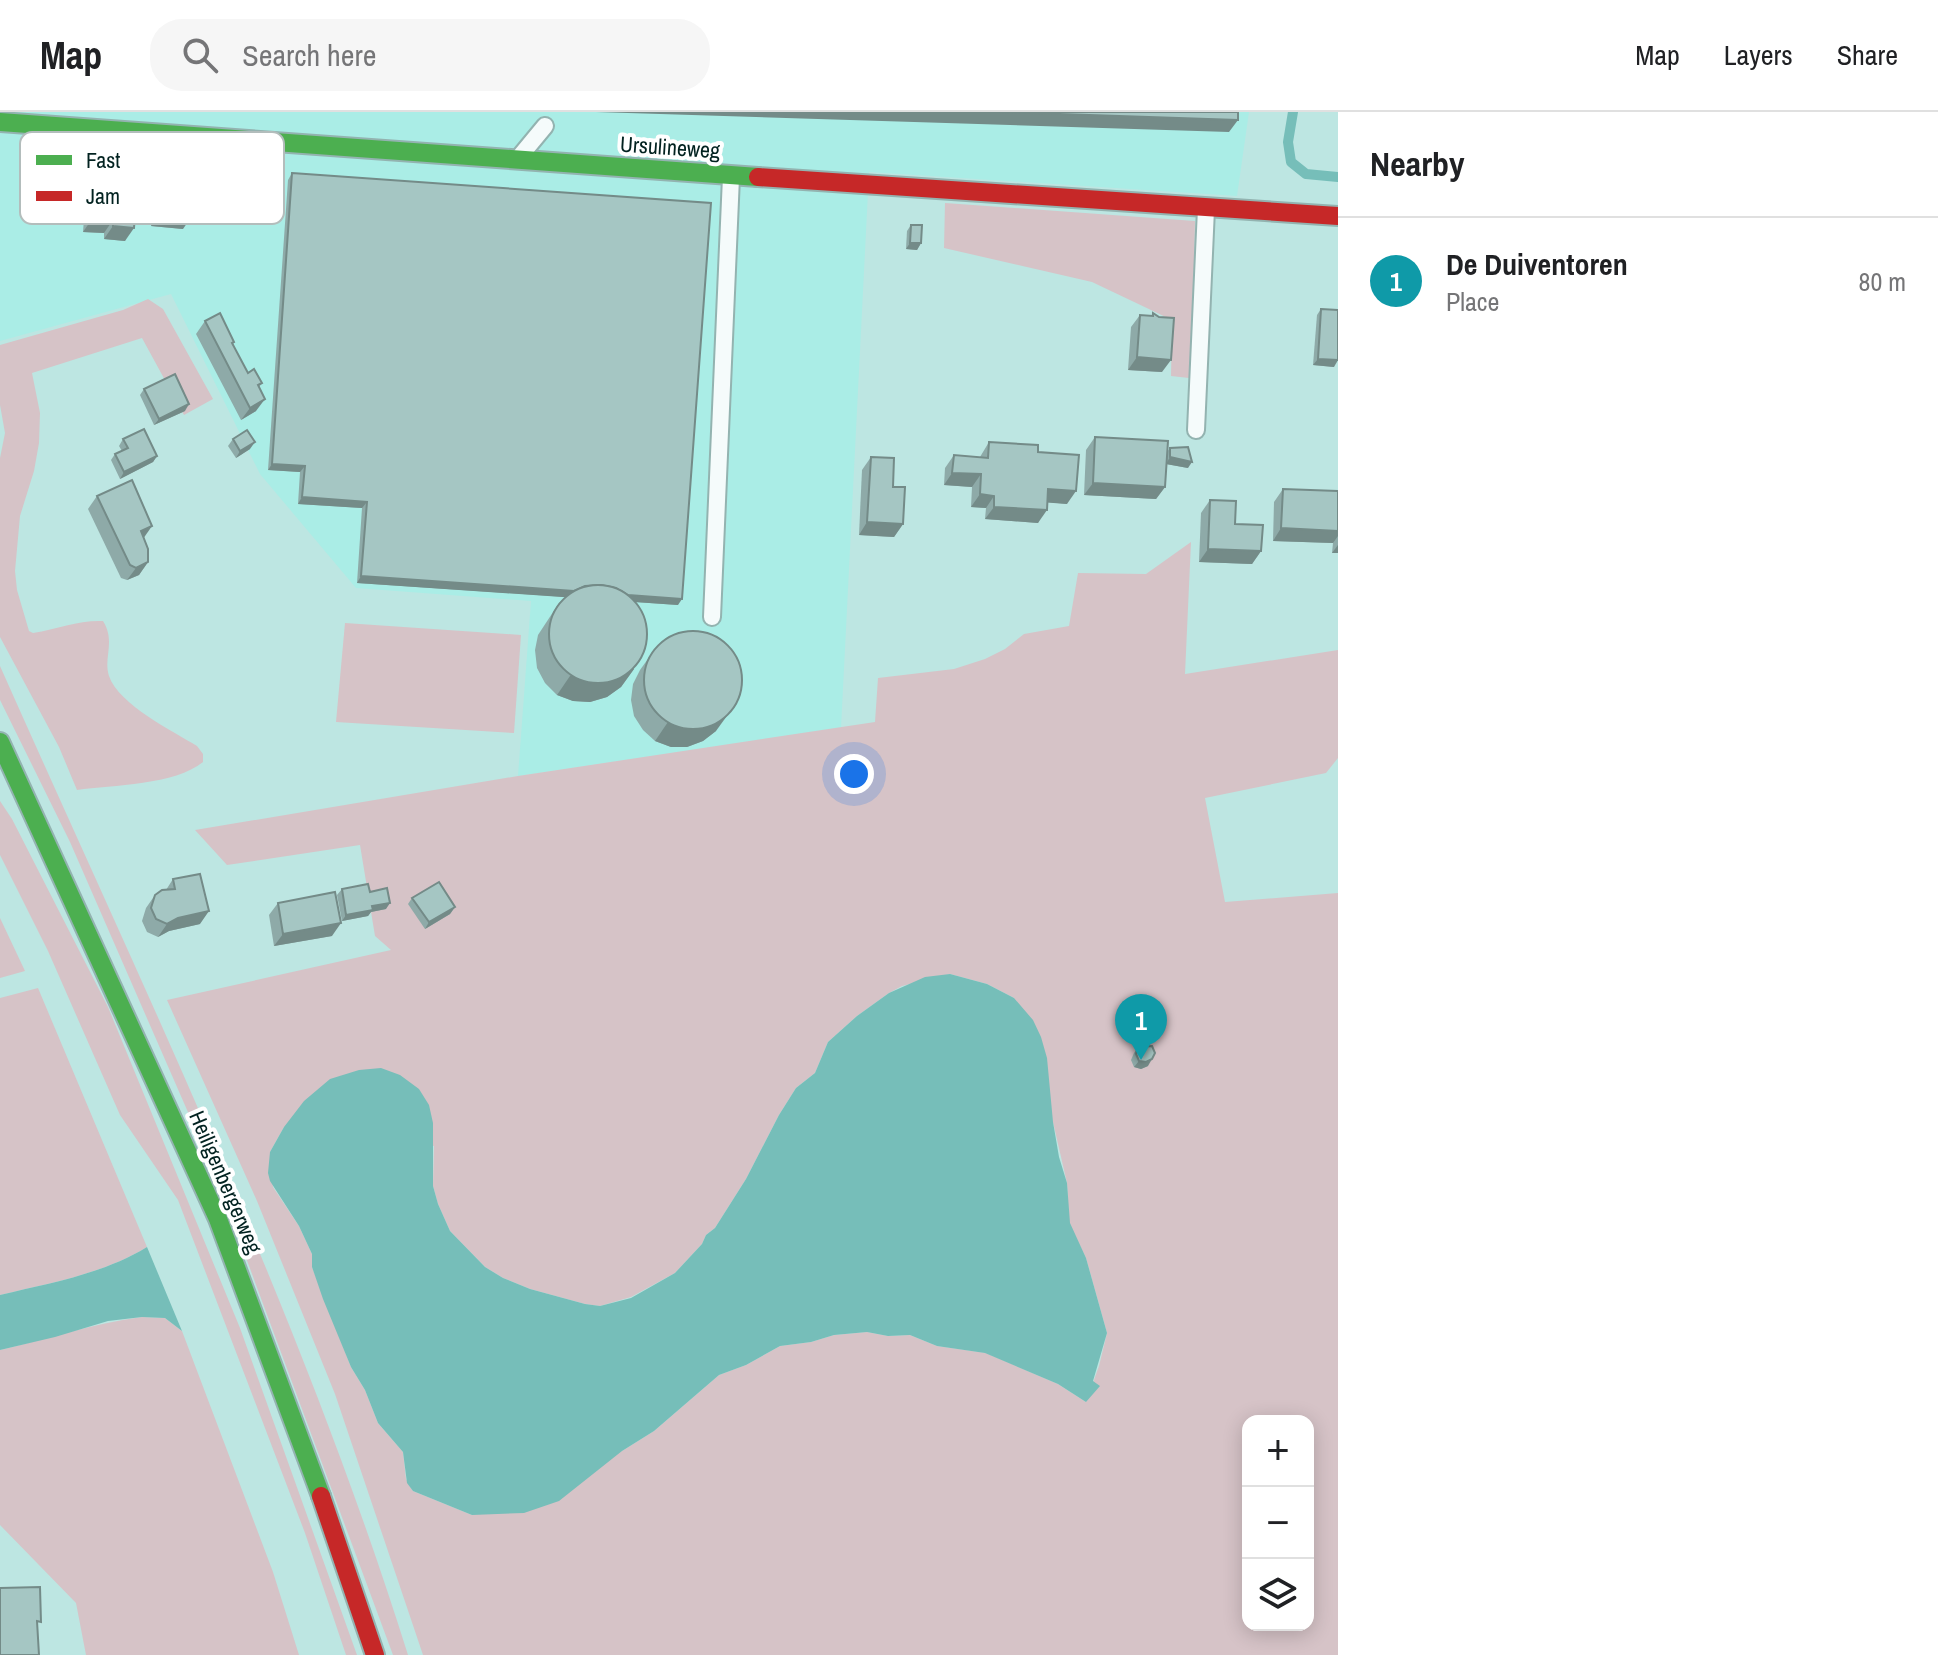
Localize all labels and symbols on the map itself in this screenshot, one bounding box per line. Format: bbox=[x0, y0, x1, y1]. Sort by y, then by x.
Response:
street label: Ursulineweg bbox=[619, 129, 721, 165]
legend bbox=[20, 132, 284, 224]
text: Fast bbox=[86, 145, 120, 175]
text: Jam bbox=[86, 181, 120, 211]
your location bbox=[834, 754, 874, 794]
pin: 1 bbox=[1115, 994, 1167, 1060]
street label: Heiligenbergerweg bbox=[182, 1106, 270, 1258]

